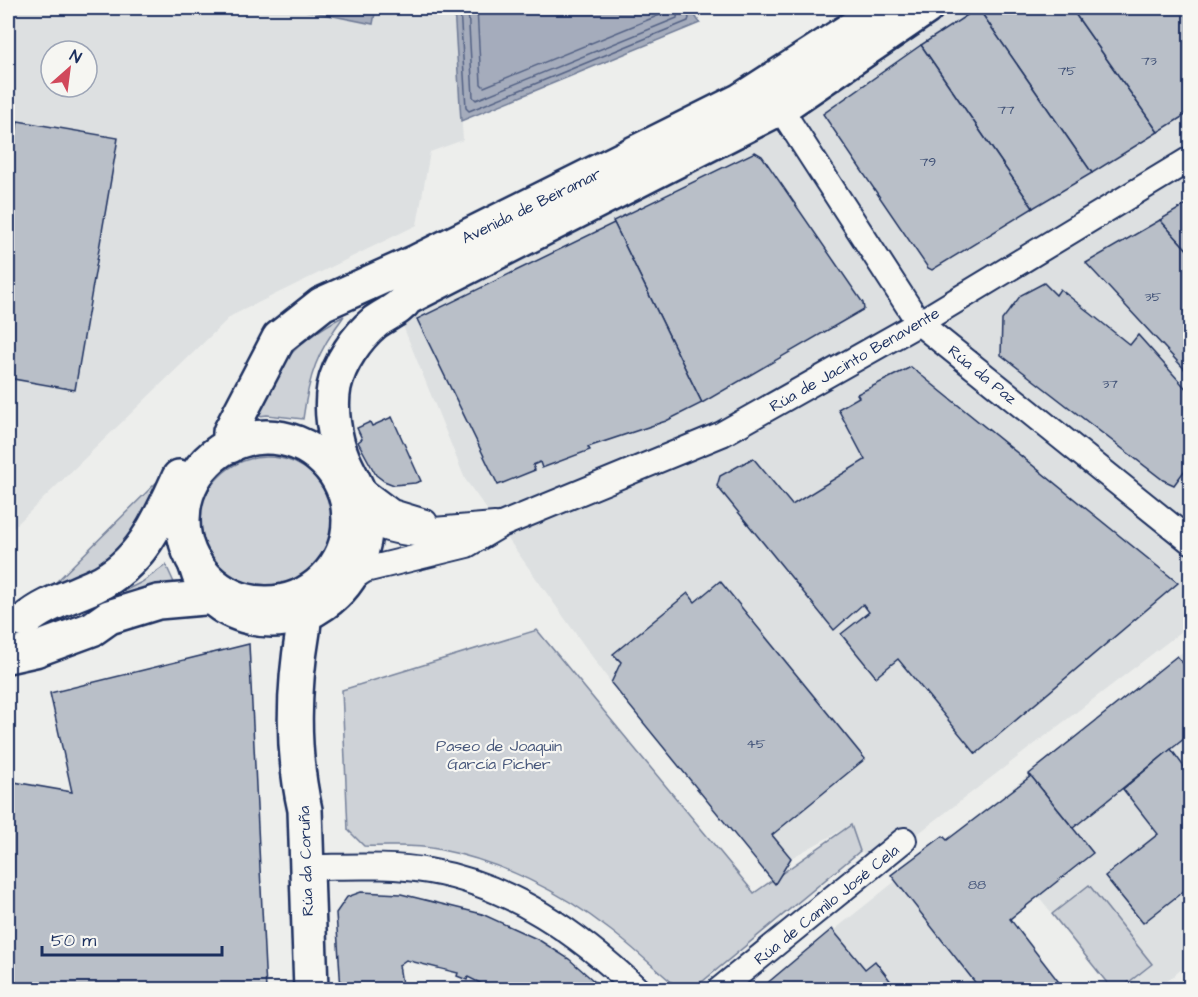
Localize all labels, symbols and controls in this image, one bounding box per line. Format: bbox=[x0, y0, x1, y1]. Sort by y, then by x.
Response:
north arrow bbox=[39, 39, 99, 99]
text: N bbox=[66, 45, 85, 69]
house number: 73 bbox=[1141, 51, 1157, 71]
house number: 75 bbox=[1058, 61, 1076, 81]
house number: 77 bbox=[997, 100, 1015, 120]
house number: 79 bbox=[920, 152, 936, 172]
street label: Avenida de Beiramar bbox=[458, 163, 605, 249]
house number: 35 bbox=[1144, 287, 1162, 307]
street label: Rúa de Jacinto Benavente bbox=[766, 302, 944, 418]
street label: Rúa da Paz bbox=[943, 340, 1022, 410]
house number: 37 bbox=[1102, 374, 1118, 394]
house number: 45 bbox=[746, 734, 766, 754]
park label: Paseo de Joaquin García Picher bbox=[436, 735, 562, 775]
street label: Rúa da Coruña bbox=[293, 805, 319, 916]
street label: Rúa de Camilo José Cela bbox=[749, 839, 904, 970]
house number: 88 bbox=[968, 875, 986, 895]
scale bar bbox=[42, 919, 222, 957]
text: 50 m bbox=[51, 928, 96, 953]

